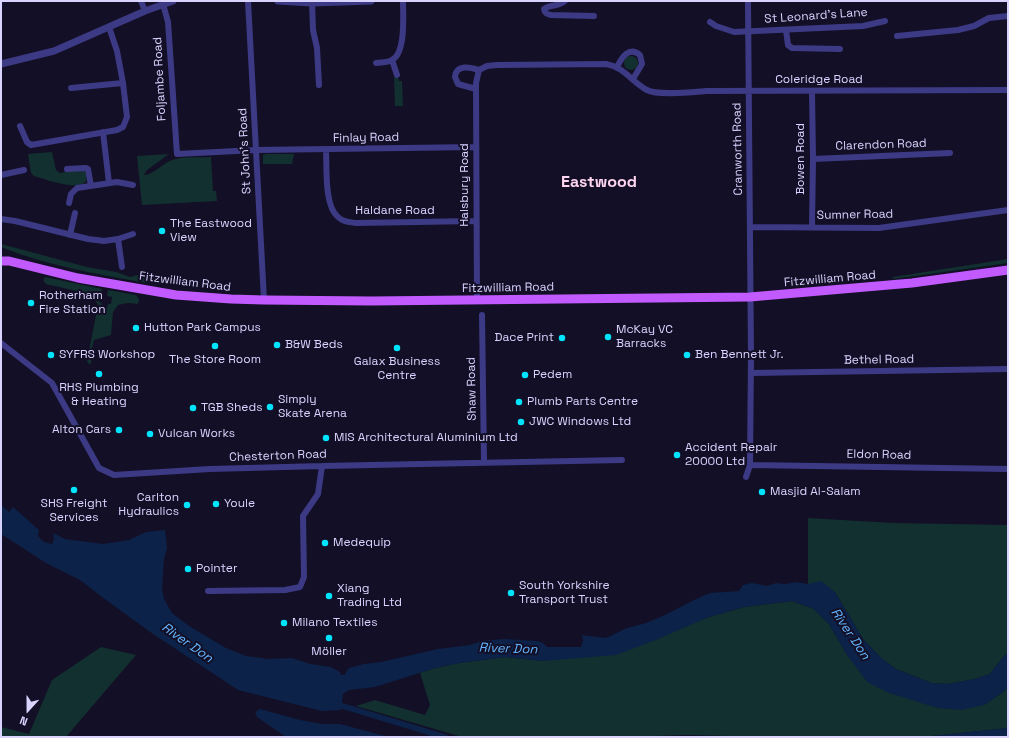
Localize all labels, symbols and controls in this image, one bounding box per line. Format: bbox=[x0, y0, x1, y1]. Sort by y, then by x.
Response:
street label: St Leonard's Lane bbox=[764, 5, 868, 27]
street label: Foljambe Road bbox=[151, 37, 169, 121]
street label: Coleridge Road bbox=[775, 73, 863, 87]
street label: Cranworth Road bbox=[730, 102, 746, 196]
street label: St John's Road bbox=[236, 107, 254, 195]
street label: Bowen Road bbox=[794, 123, 808, 195]
street label: Finlay Road bbox=[333, 130, 399, 146]
street label: Clarendon Road bbox=[835, 136, 927, 154]
street label: Halsbury Road bbox=[458, 143, 472, 227]
district label: Eastwood bbox=[561, 173, 637, 193]
street label: Haldane Road bbox=[355, 204, 435, 218]
street label: Sumner Road bbox=[817, 207, 893, 223]
place label: The Eastwood View bbox=[170, 217, 252, 245]
marker: The Eastwood View bbox=[157, 226, 167, 236]
street label: Fitzwilliam Road bbox=[783, 268, 877, 290]
street label: Fitzwilliam Road bbox=[138, 269, 232, 295]
street label: Fitzwilliam Road bbox=[462, 280, 554, 296]
place label: Rotherham Fire Station bbox=[39, 289, 106, 317]
marker: Rotherham Fire Station bbox=[26, 298, 36, 308]
place label: Hutton Park Campus bbox=[144, 321, 261, 335]
marker: Hutton Park Campus bbox=[131, 323, 141, 333]
place label: McKay VC Barracks bbox=[616, 323, 673, 351]
place label: Dace Print bbox=[495, 331, 554, 345]
marker: McKay VC Barracks bbox=[603, 332, 613, 342]
marker: Dace Print bbox=[557, 333, 567, 343]
place label: B&W Beds bbox=[285, 338, 343, 352]
marker: B&W Beds bbox=[272, 340, 282, 350]
marker: The Store Room bbox=[210, 341, 220, 351]
marker: Galax Business Centre bbox=[392, 343, 402, 353]
place label: SYFRS Workshop bbox=[59, 348, 155, 362]
place label: Ben Bennett Jr. bbox=[695, 348, 783, 362]
marker: SYFRS Workshop bbox=[46, 350, 56, 360]
marker: Ben Bennett Jr. bbox=[682, 350, 692, 360]
street label: Bethel Road bbox=[844, 352, 914, 368]
place label: The Store Room bbox=[169, 353, 261, 367]
place label: Galax Business Centre bbox=[354, 355, 440, 383]
street label: Shaw Road bbox=[464, 357, 480, 421]
place label: Pedem bbox=[533, 368, 572, 382]
marker: RHS Plumbing & Heating bbox=[94, 369, 104, 379]
marker: Pedem bbox=[520, 370, 530, 380]
place label: RHS Plumbing & Heating bbox=[59, 381, 139, 409]
place label: Simply Skate Arena bbox=[278, 393, 347, 421]
place label: Plumb Parts Centre bbox=[527, 395, 638, 409]
marker: Plumb Parts Centre bbox=[514, 397, 524, 407]
place label: TGB Sheds bbox=[201, 401, 262, 415]
marker: Simply Skate Arena bbox=[265, 402, 275, 412]
marker: TGB Sheds bbox=[188, 403, 198, 413]
place label: JWC Windows Ltd bbox=[529, 415, 631, 429]
marker: JWC Windows Ltd bbox=[516, 417, 526, 427]
place label: Alton Cars bbox=[52, 423, 111, 437]
marker: Alton Cars bbox=[114, 425, 124, 435]
place label: Vulcan Works bbox=[158, 427, 235, 441]
marker: Vulcan Works bbox=[145, 429, 155, 439]
place label: MIS Architectural Aluminium Ltd bbox=[334, 431, 518, 445]
marker: MIS Architectural Aluminium Ltd bbox=[321, 433, 331, 443]
place label: Accident Repair 20000 Ltd bbox=[685, 441, 777, 469]
street label: Chesterton Road bbox=[229, 447, 327, 465]
street label: Eldon Road bbox=[847, 447, 911, 463]
marker: Accident Repair 20000 Ltd bbox=[672, 450, 682, 460]
marker: SHS Freight Services bbox=[69, 485, 79, 495]
place label: Masjid Al-Salam bbox=[770, 485, 861, 499]
marker: Masjid Al-Salam bbox=[757, 487, 767, 497]
place label: Carlton Hydraulics bbox=[118, 491, 179, 519]
place label: SHS Freight Services bbox=[41, 497, 107, 525]
place label: Youle bbox=[224, 497, 255, 511]
marker: Youle bbox=[211, 499, 221, 509]
marker: Carlton Hydraulics bbox=[182, 500, 192, 510]
place label: Medequip bbox=[333, 536, 391, 550]
marker: Medequip bbox=[320, 538, 330, 548]
place label: Pointer bbox=[196, 562, 237, 576]
marker: Pointer bbox=[183, 564, 193, 574]
place label: South Yorkshire Transport Trust bbox=[519, 579, 610, 607]
place label: Xiang Trading Ltd bbox=[337, 582, 402, 610]
marker: South Yorkshire Transport Trust bbox=[506, 588, 516, 598]
marker: Xiang Trading Ltd bbox=[324, 591, 334, 601]
water label: River Don bbox=[827, 605, 873, 663]
place label: Milano Textiles bbox=[292, 616, 378, 630]
marker: Milano Textiles bbox=[279, 618, 289, 628]
water label: River Don bbox=[158, 620, 216, 666]
marker: Möller bbox=[324, 633, 334, 643]
water label: River Don bbox=[478, 640, 538, 658]
place label: Möller bbox=[311, 645, 347, 659]
north arrow bbox=[8, 690, 48, 730]
text: N bbox=[18, 713, 30, 729]

